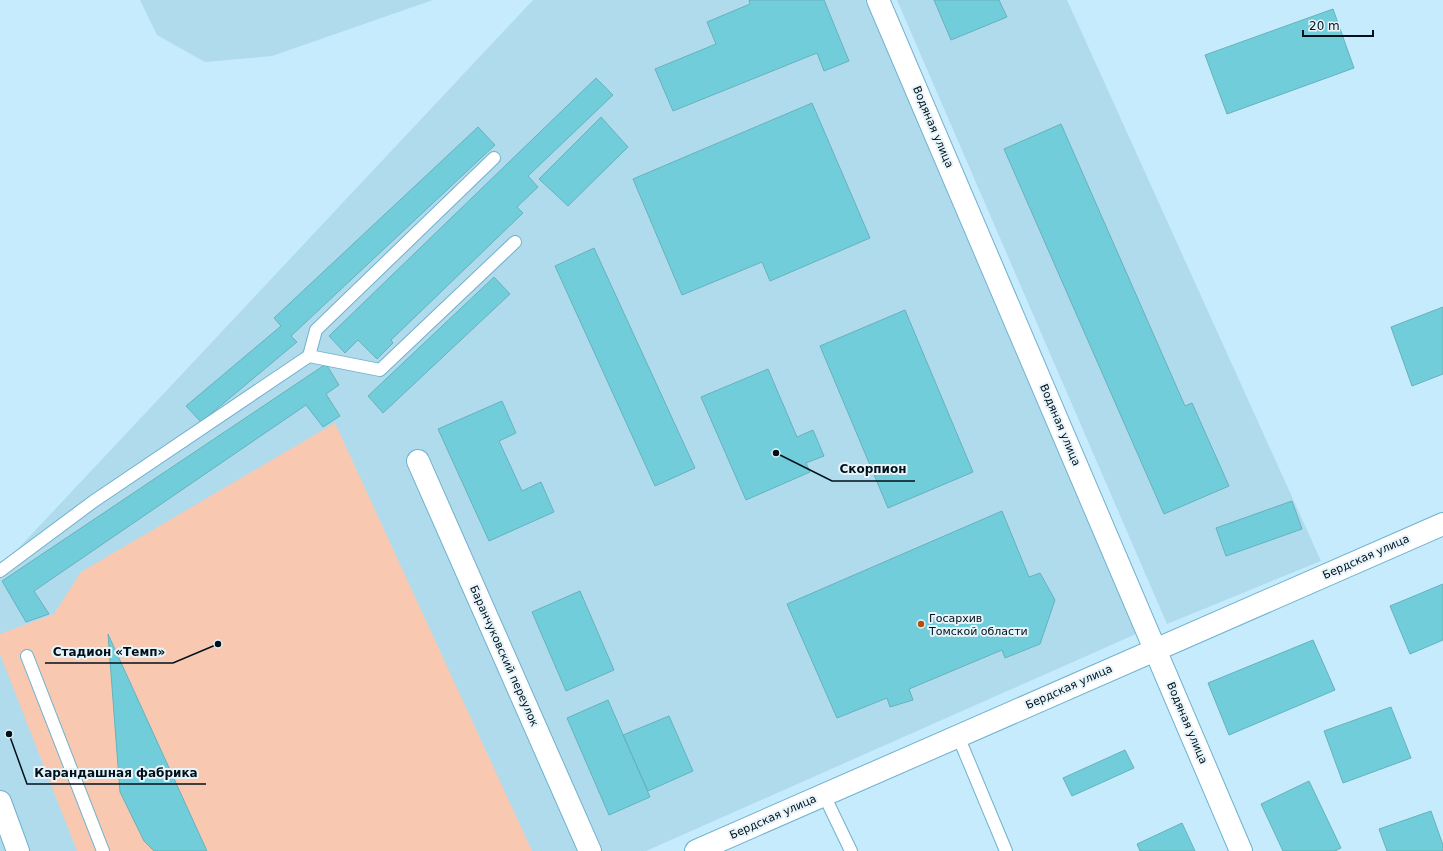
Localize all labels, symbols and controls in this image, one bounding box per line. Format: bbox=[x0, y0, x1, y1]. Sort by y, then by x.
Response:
scale bar bbox=[1303, 12, 1373, 38]
text: 20 m bbox=[1309, 19, 1340, 33]
street label: Водяная улица bbox=[910, 84, 956, 170]
street label: Водяная улица bbox=[1037, 382, 1083, 468]
callout: Скорпион bbox=[832, 457, 915, 481]
text: Скорпион bbox=[839, 462, 907, 476]
street label: Бердская улица bbox=[1321, 532, 1411, 582]
street label: Баранчуковский переулок bbox=[467, 583, 541, 729]
place label: Госархив Томской области bbox=[928, 612, 1028, 638]
marker: Госархив Томской области bbox=[916, 619, 926, 629]
callout: Стадион «Темп» bbox=[45, 639, 173, 663]
text: Стадион «Темп» bbox=[53, 645, 165, 659]
street label: Бердская улица bbox=[1024, 662, 1114, 712]
street label: Водяная улица bbox=[1164, 680, 1210, 766]
callout: Карандашная фабрика bbox=[27, 760, 206, 784]
text: Карандашная фабрика bbox=[34, 766, 198, 780]
street label: Бердская улица bbox=[728, 792, 818, 842]

